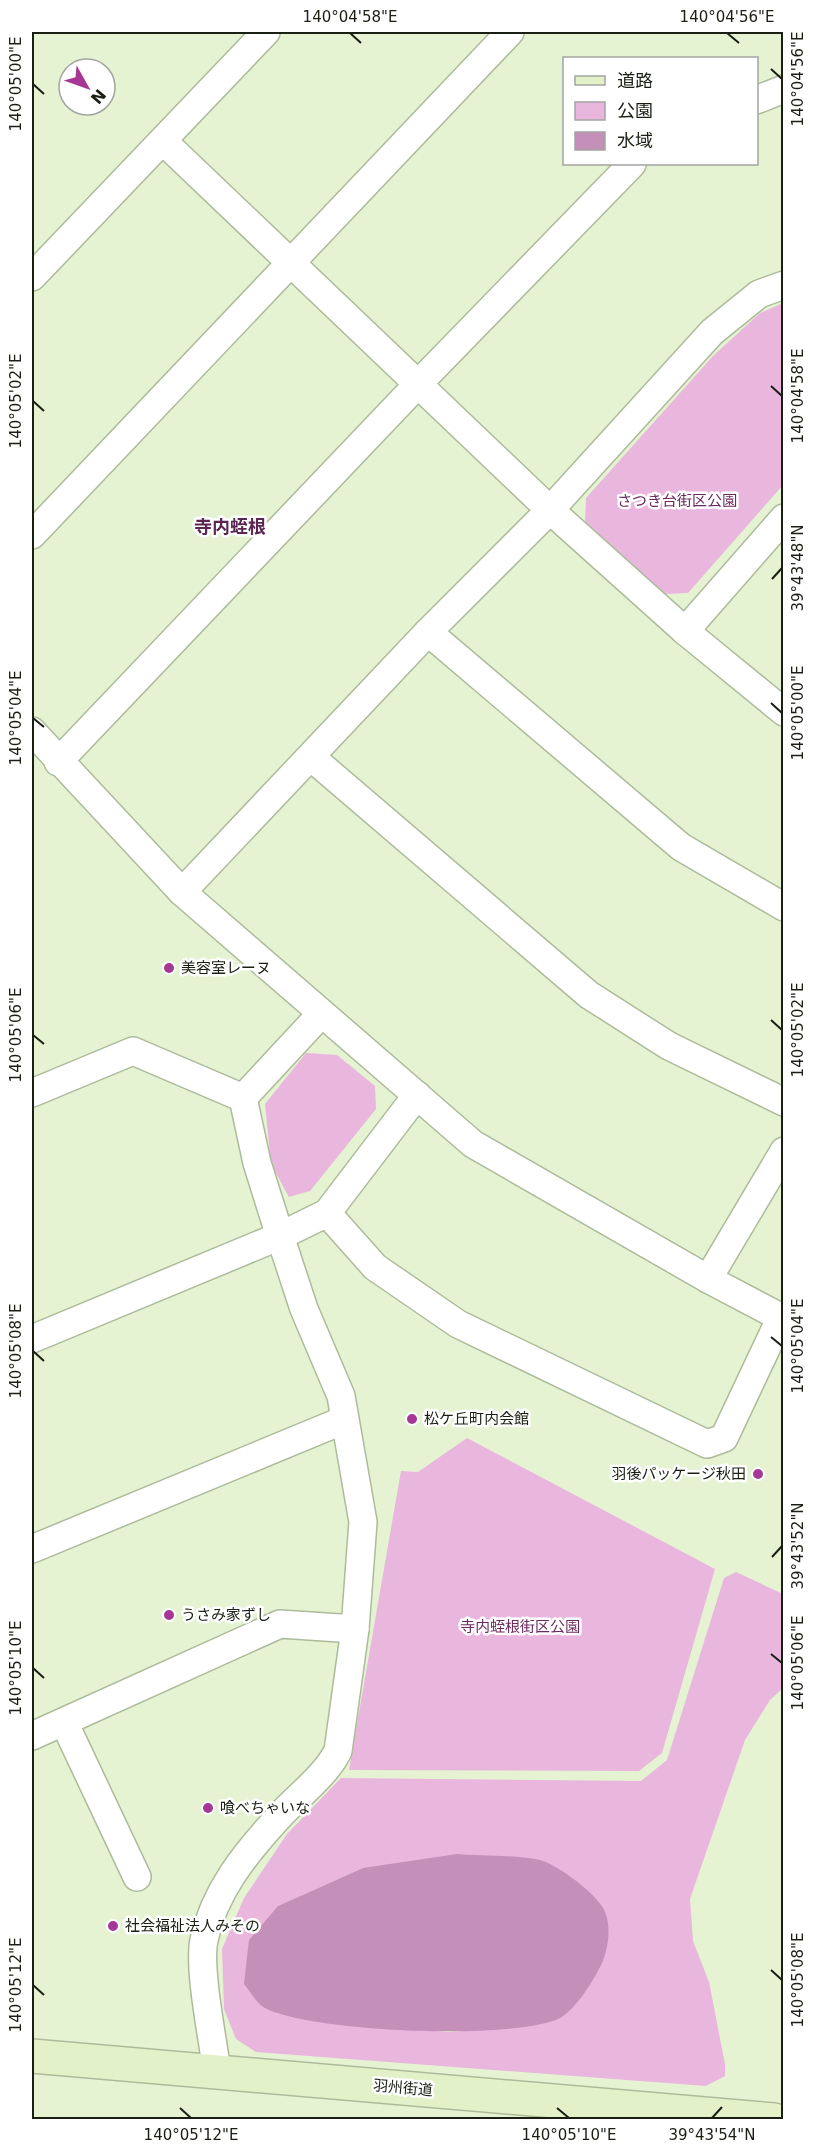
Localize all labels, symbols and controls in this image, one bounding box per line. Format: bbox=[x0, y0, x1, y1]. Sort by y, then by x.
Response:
text: 140°04'58"E bbox=[303, 8, 397, 26]
text: 140°04'56"E bbox=[680, 8, 774, 26]
text: 140°04'56"E bbox=[789, 32, 807, 126]
text: 140°05'00"E bbox=[7, 37, 25, 131]
north arrow bbox=[57, 57, 117, 117]
legend bbox=[563, 57, 758, 165]
text: 道路 bbox=[617, 70, 653, 91]
text: N bbox=[87, 85, 110, 108]
text: 公園 bbox=[617, 100, 653, 121]
text: 水域 bbox=[617, 130, 653, 151]
text: 140°04'58"E bbox=[789, 349, 807, 443]
text: 140°05'02"E bbox=[7, 354, 25, 448]
park label: さつき台街区公園 bbox=[617, 492, 737, 510]
district label: 寺内蛭根 bbox=[194, 516, 266, 537]
text: 39°43'48"N bbox=[789, 524, 807, 612]
text: 140°05'00"E bbox=[789, 666, 807, 760]
text: 140°05'04"E bbox=[7, 671, 25, 765]
place label: 美容室レーヌ bbox=[181, 959, 271, 977]
marker: 美容室レーヌ bbox=[162, 961, 176, 975]
text: 140°05'02"E bbox=[789, 983, 807, 1077]
text: 140°05'06"E bbox=[7, 988, 25, 1082]
text: 140°05'04"E bbox=[789, 1299, 807, 1393]
text: 140°05'08"E bbox=[7, 1304, 25, 1398]
place label: 松ケ丘町内会館 bbox=[424, 1410, 529, 1428]
marker: 松ケ丘町内会館 bbox=[405, 1412, 419, 1426]
place label: 羽後パッケージ秋田 bbox=[611, 1465, 746, 1483]
marker: 羽後パッケージ秋田 bbox=[751, 1467, 765, 1481]
text: 39°43'52"N bbox=[789, 1502, 807, 1590]
place label: うさみ家ずし bbox=[181, 1606, 271, 1624]
marker: うさみ家ずし bbox=[162, 1608, 176, 1622]
text: 140°05'06"E bbox=[789, 1616, 807, 1710]
park label: 寺内蛭根街区公園 bbox=[460, 1618, 580, 1636]
text: 140°05'10"E bbox=[7, 1621, 25, 1715]
place label: 喰べちゃいな bbox=[220, 1799, 310, 1817]
marker: 喰べちゃいな bbox=[201, 1801, 215, 1815]
place label: 社会福祉法人みその bbox=[125, 1917, 260, 1935]
marker: 社会福祉法人みその bbox=[106, 1919, 120, 1933]
text: 140°05'08"E bbox=[789, 1933, 807, 2027]
text: 140°05'12"E bbox=[7, 1938, 25, 2032]
street label: 羽州街道 bbox=[372, 2076, 434, 2100]
text: 140°05'12"E bbox=[144, 2126, 238, 2144]
text: 140°05'10"E bbox=[522, 2126, 616, 2144]
text: 39°43'54"N bbox=[668, 2126, 756, 2144]

